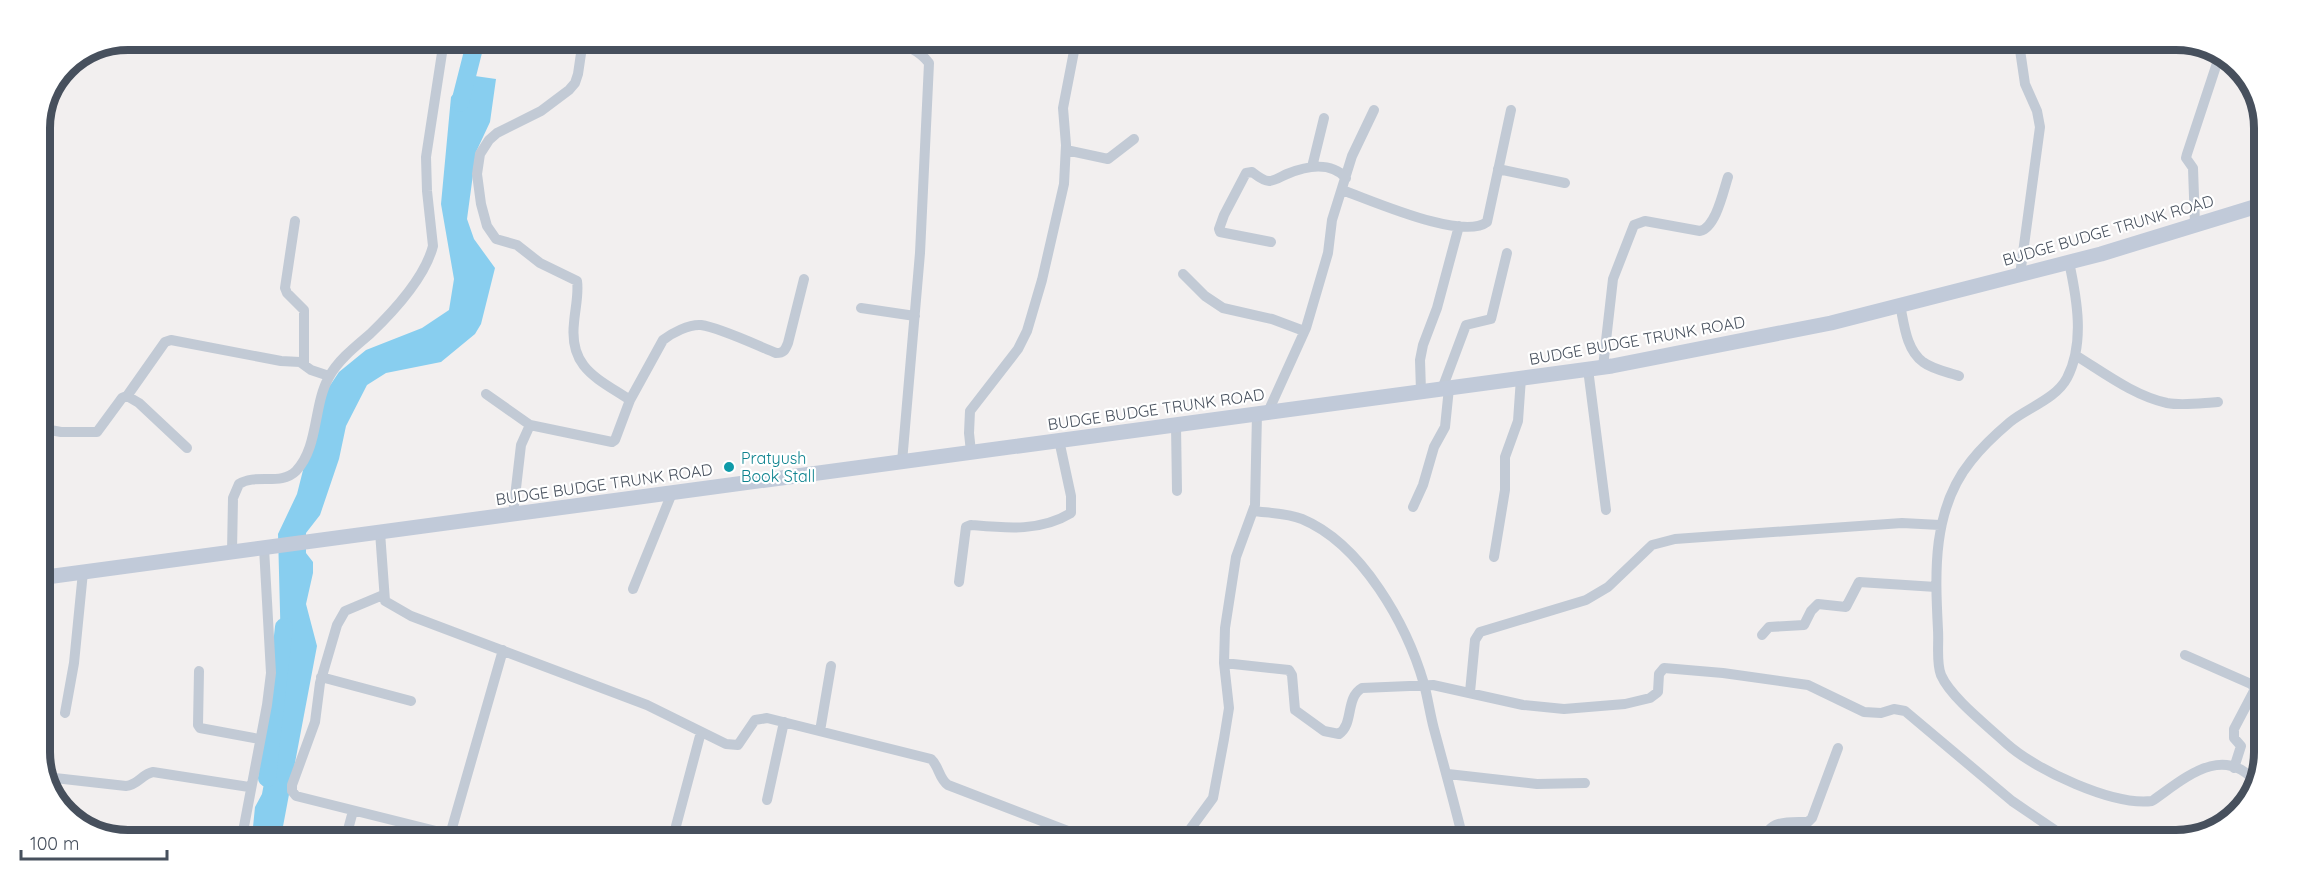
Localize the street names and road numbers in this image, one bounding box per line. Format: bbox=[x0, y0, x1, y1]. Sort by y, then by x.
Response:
street label: BUDGE BUDGE TRUNK ROAD bbox=[2000, 190, 2216, 270]
street label: BUDGE BUDGE TRUNK ROAD bbox=[1527, 311, 1747, 369]
street label: BUDGE BUDGE TRUNK ROAD bbox=[1046, 384, 1266, 434]
street label: BUDGE BUDGE TRUNK ROAD bbox=[494, 459, 714, 509]

